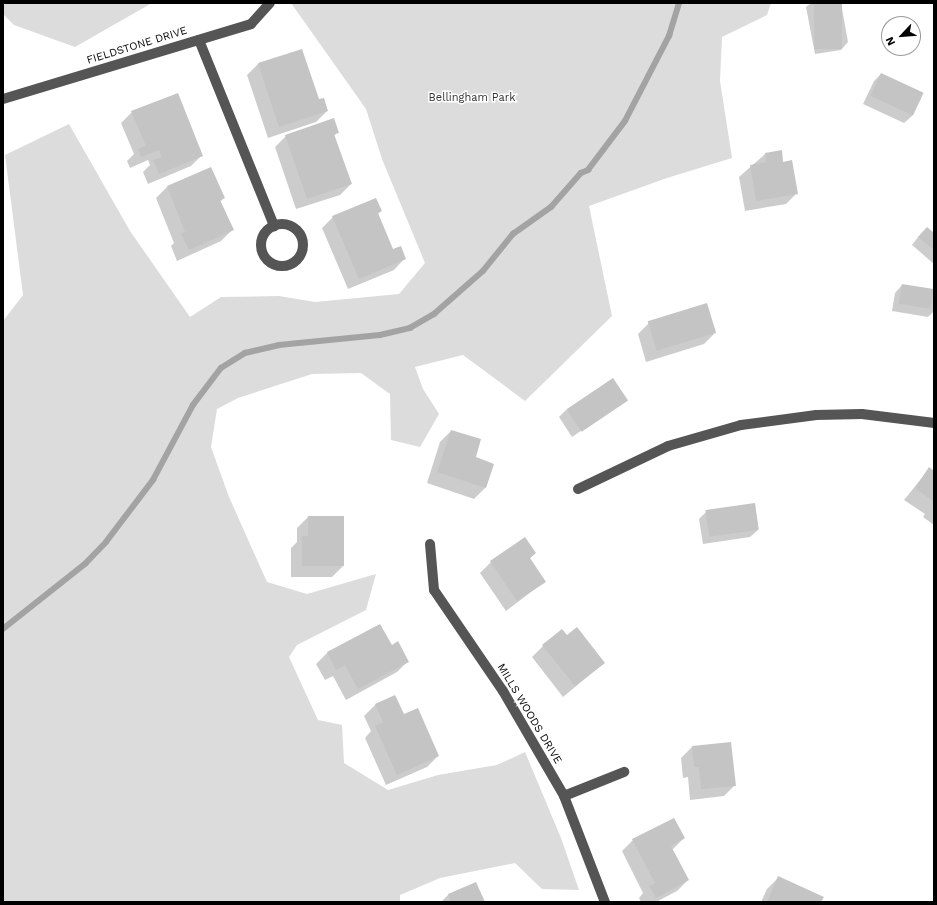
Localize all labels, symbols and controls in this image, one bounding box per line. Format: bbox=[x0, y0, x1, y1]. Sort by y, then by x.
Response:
north arrow bbox=[881, 16, 921, 56]
street label: FIELDSTONE DRIVE bbox=[85, 24, 189, 68]
text: N bbox=[883, 35, 898, 48]
park label: Bellingham Park bbox=[429, 91, 515, 105]
street label: MILLS WOODS DRIVE bbox=[494, 661, 564, 767]

